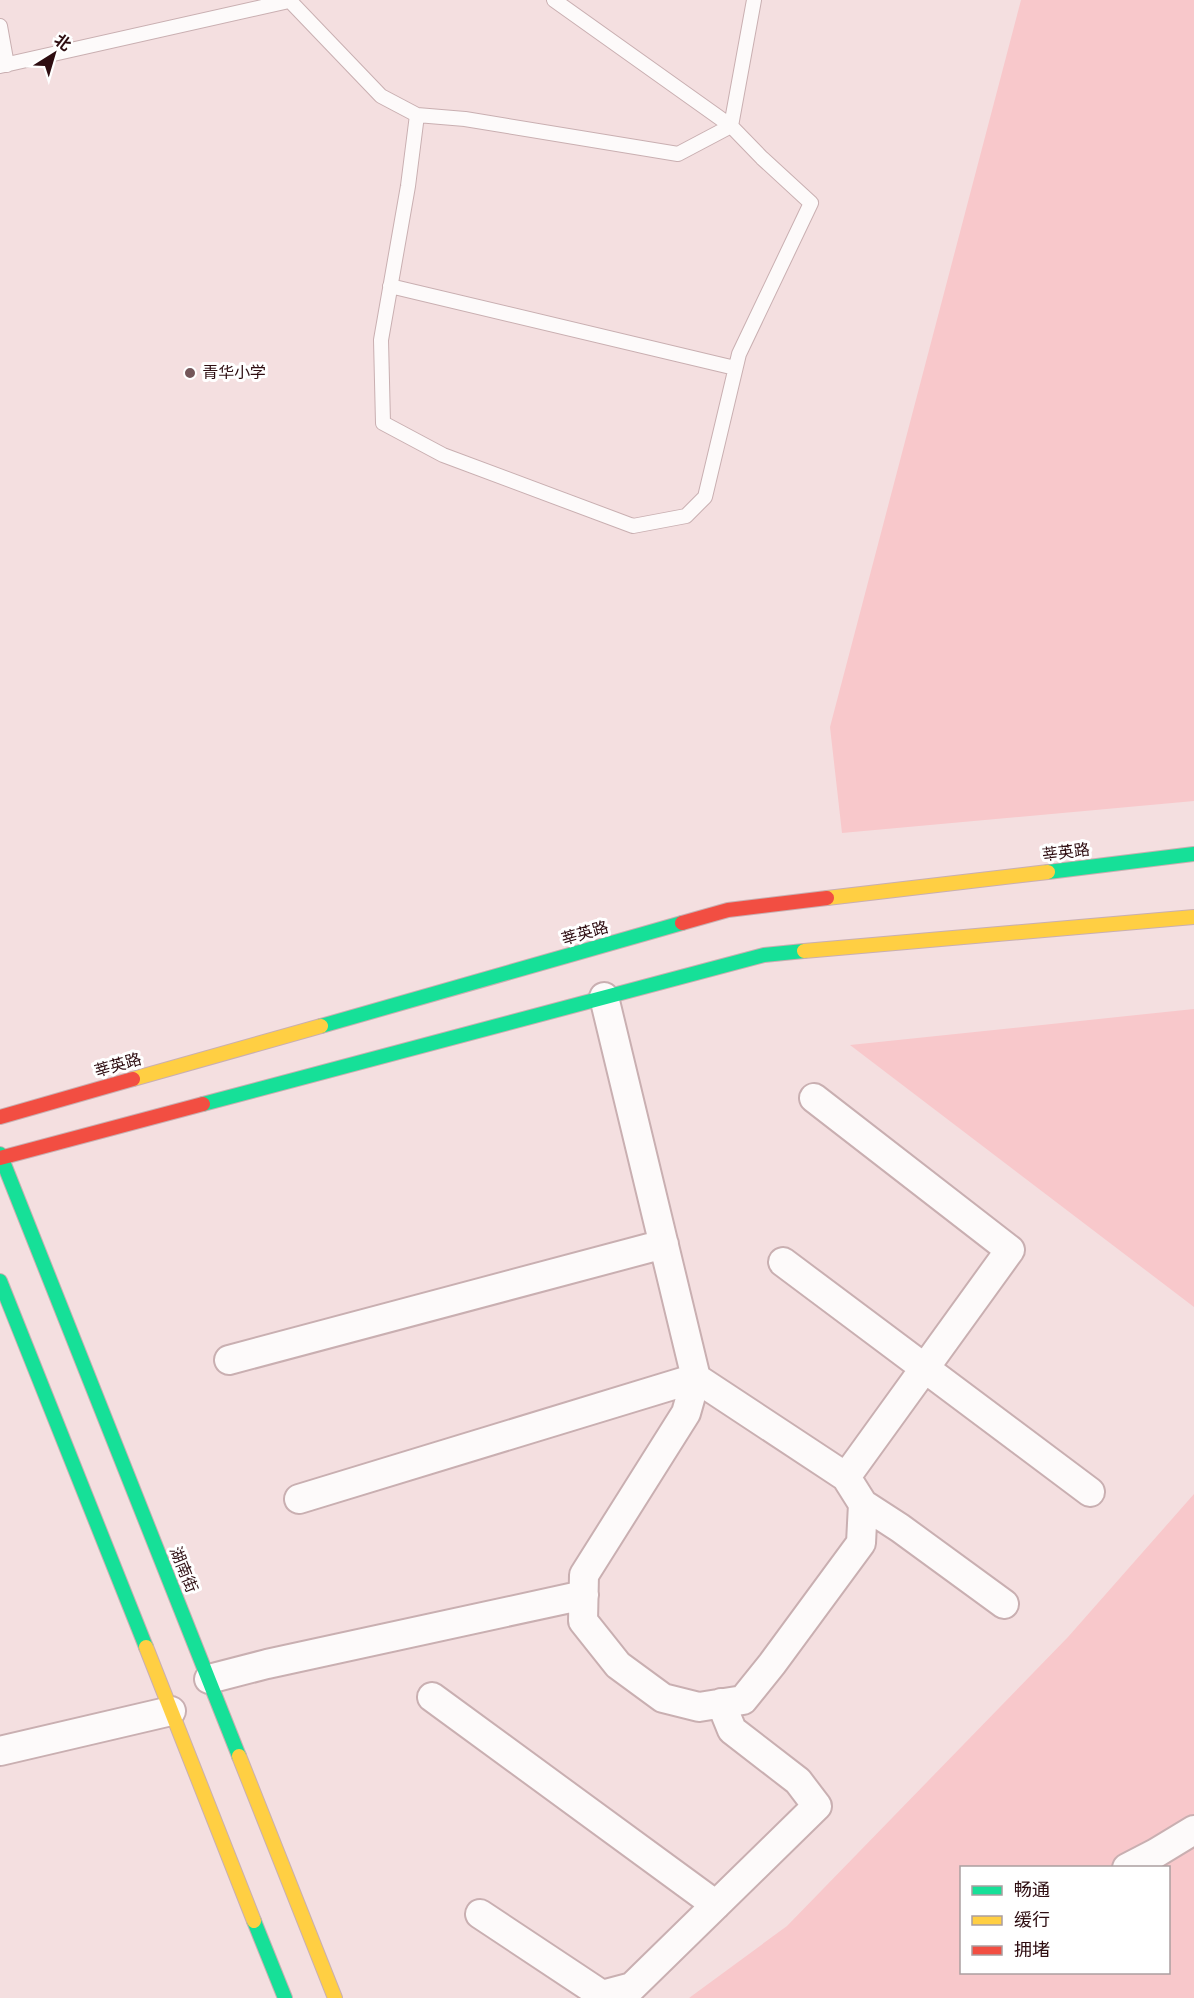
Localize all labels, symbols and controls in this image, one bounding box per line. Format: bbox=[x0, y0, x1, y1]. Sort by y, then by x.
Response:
north arrow bbox=[24, 24, 84, 84]
text: 北 bbox=[50, 31, 74, 56]
place label: 青华小学 bbox=[202, 364, 266, 383]
marker: 青华小学 bbox=[183, 366, 197, 380]
street label: 莘英路 bbox=[1041, 841, 1091, 865]
street label: 莘英路 bbox=[559, 918, 611, 950]
street label: 莘英路 bbox=[92, 1050, 144, 1082]
street label: 湖南街 bbox=[165, 1544, 201, 1596]
legend bbox=[960, 1866, 1170, 1974]
text: 畅通 bbox=[1014, 1880, 1050, 1901]
text: 缓行 bbox=[1014, 1910, 1050, 1931]
text: 拥堵 bbox=[1014, 1940, 1050, 1961]

